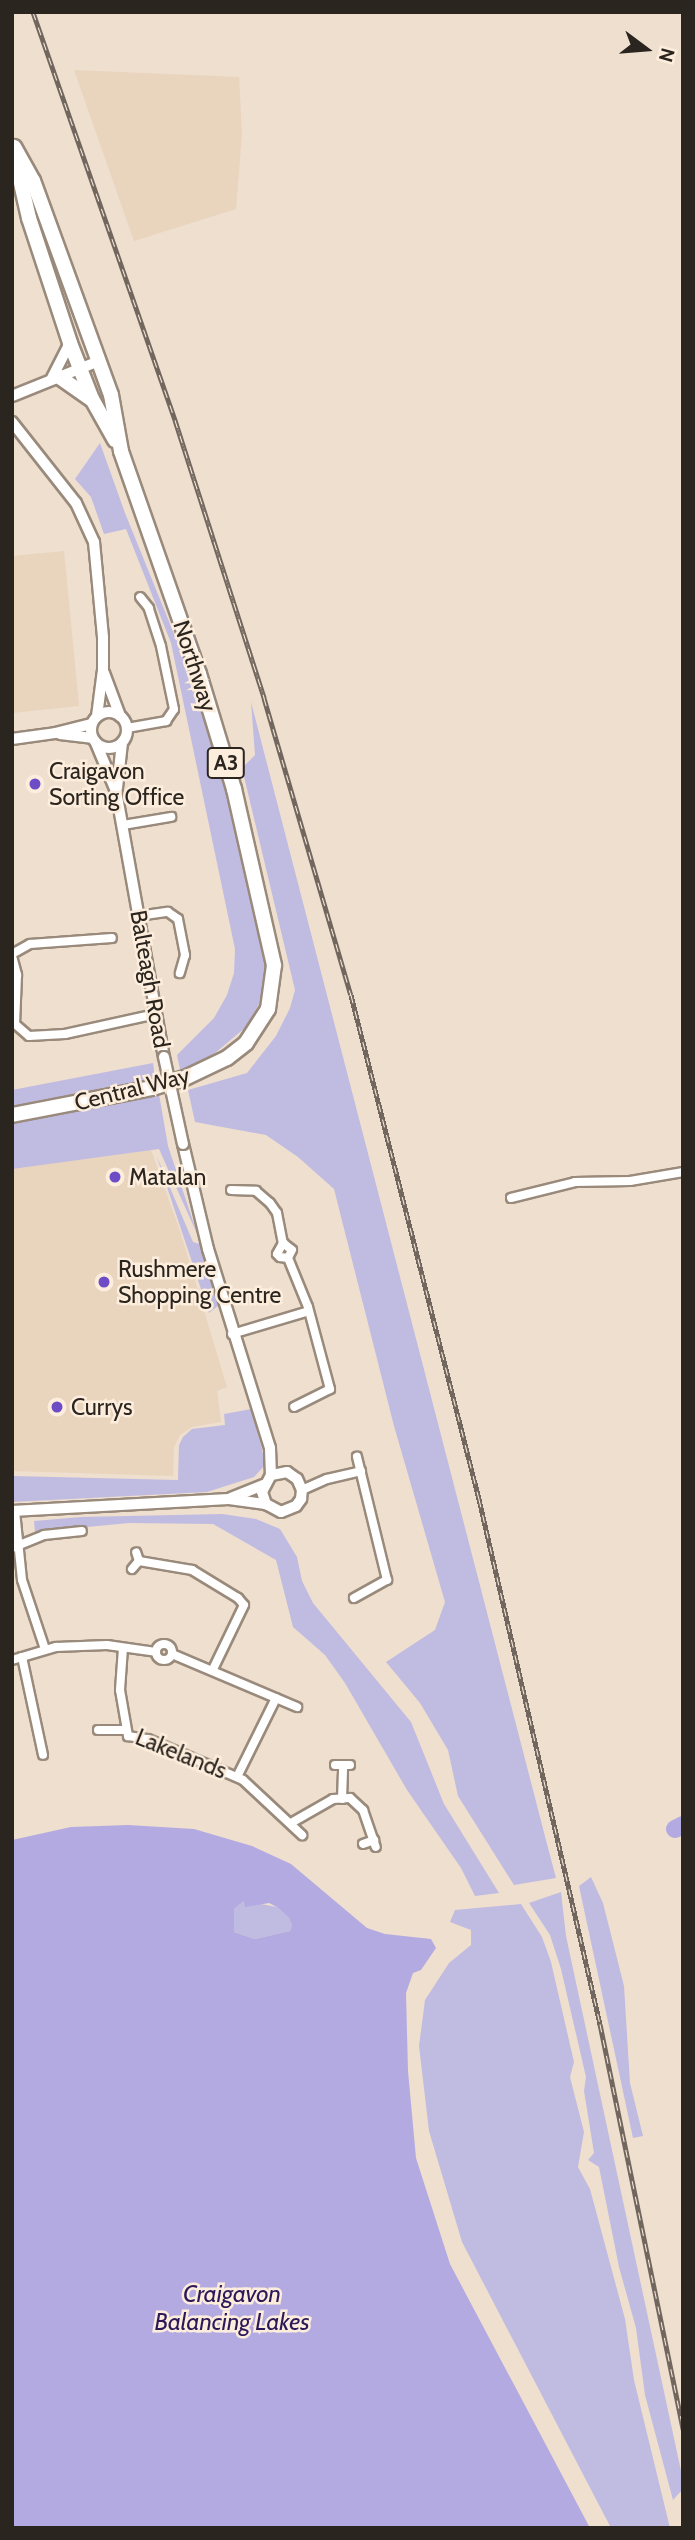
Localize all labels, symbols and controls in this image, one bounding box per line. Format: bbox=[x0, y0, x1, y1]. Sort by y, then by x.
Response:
north arrow bbox=[611, 14, 681, 84]
text: N bbox=[654, 45, 680, 65]
street label: Northway bbox=[167, 617, 223, 715]
road number: A3 bbox=[207, 746, 245, 780]
place label: Craigavon Sorting Office bbox=[49, 757, 184, 811]
marker: Craigavon Sorting Office bbox=[27, 776, 43, 792]
street label: Balteagh Road bbox=[124, 908, 176, 1050]
street label: Central Way bbox=[71, 1061, 193, 1117]
place label: Matalan bbox=[129, 1163, 206, 1191]
marker: Matalan bbox=[107, 1169, 123, 1185]
place label: Rushmere Shopping Centre bbox=[118, 1255, 281, 1309]
marker: Rushmere Shopping Centre bbox=[96, 1274, 112, 1290]
place label: Currys bbox=[71, 1393, 132, 1421]
marker: Currys bbox=[49, 1399, 65, 1415]
street label: Lakelands bbox=[131, 1723, 231, 1785]
water label: Craigavon Balancing Lakes bbox=[154, 2280, 310, 2336]

